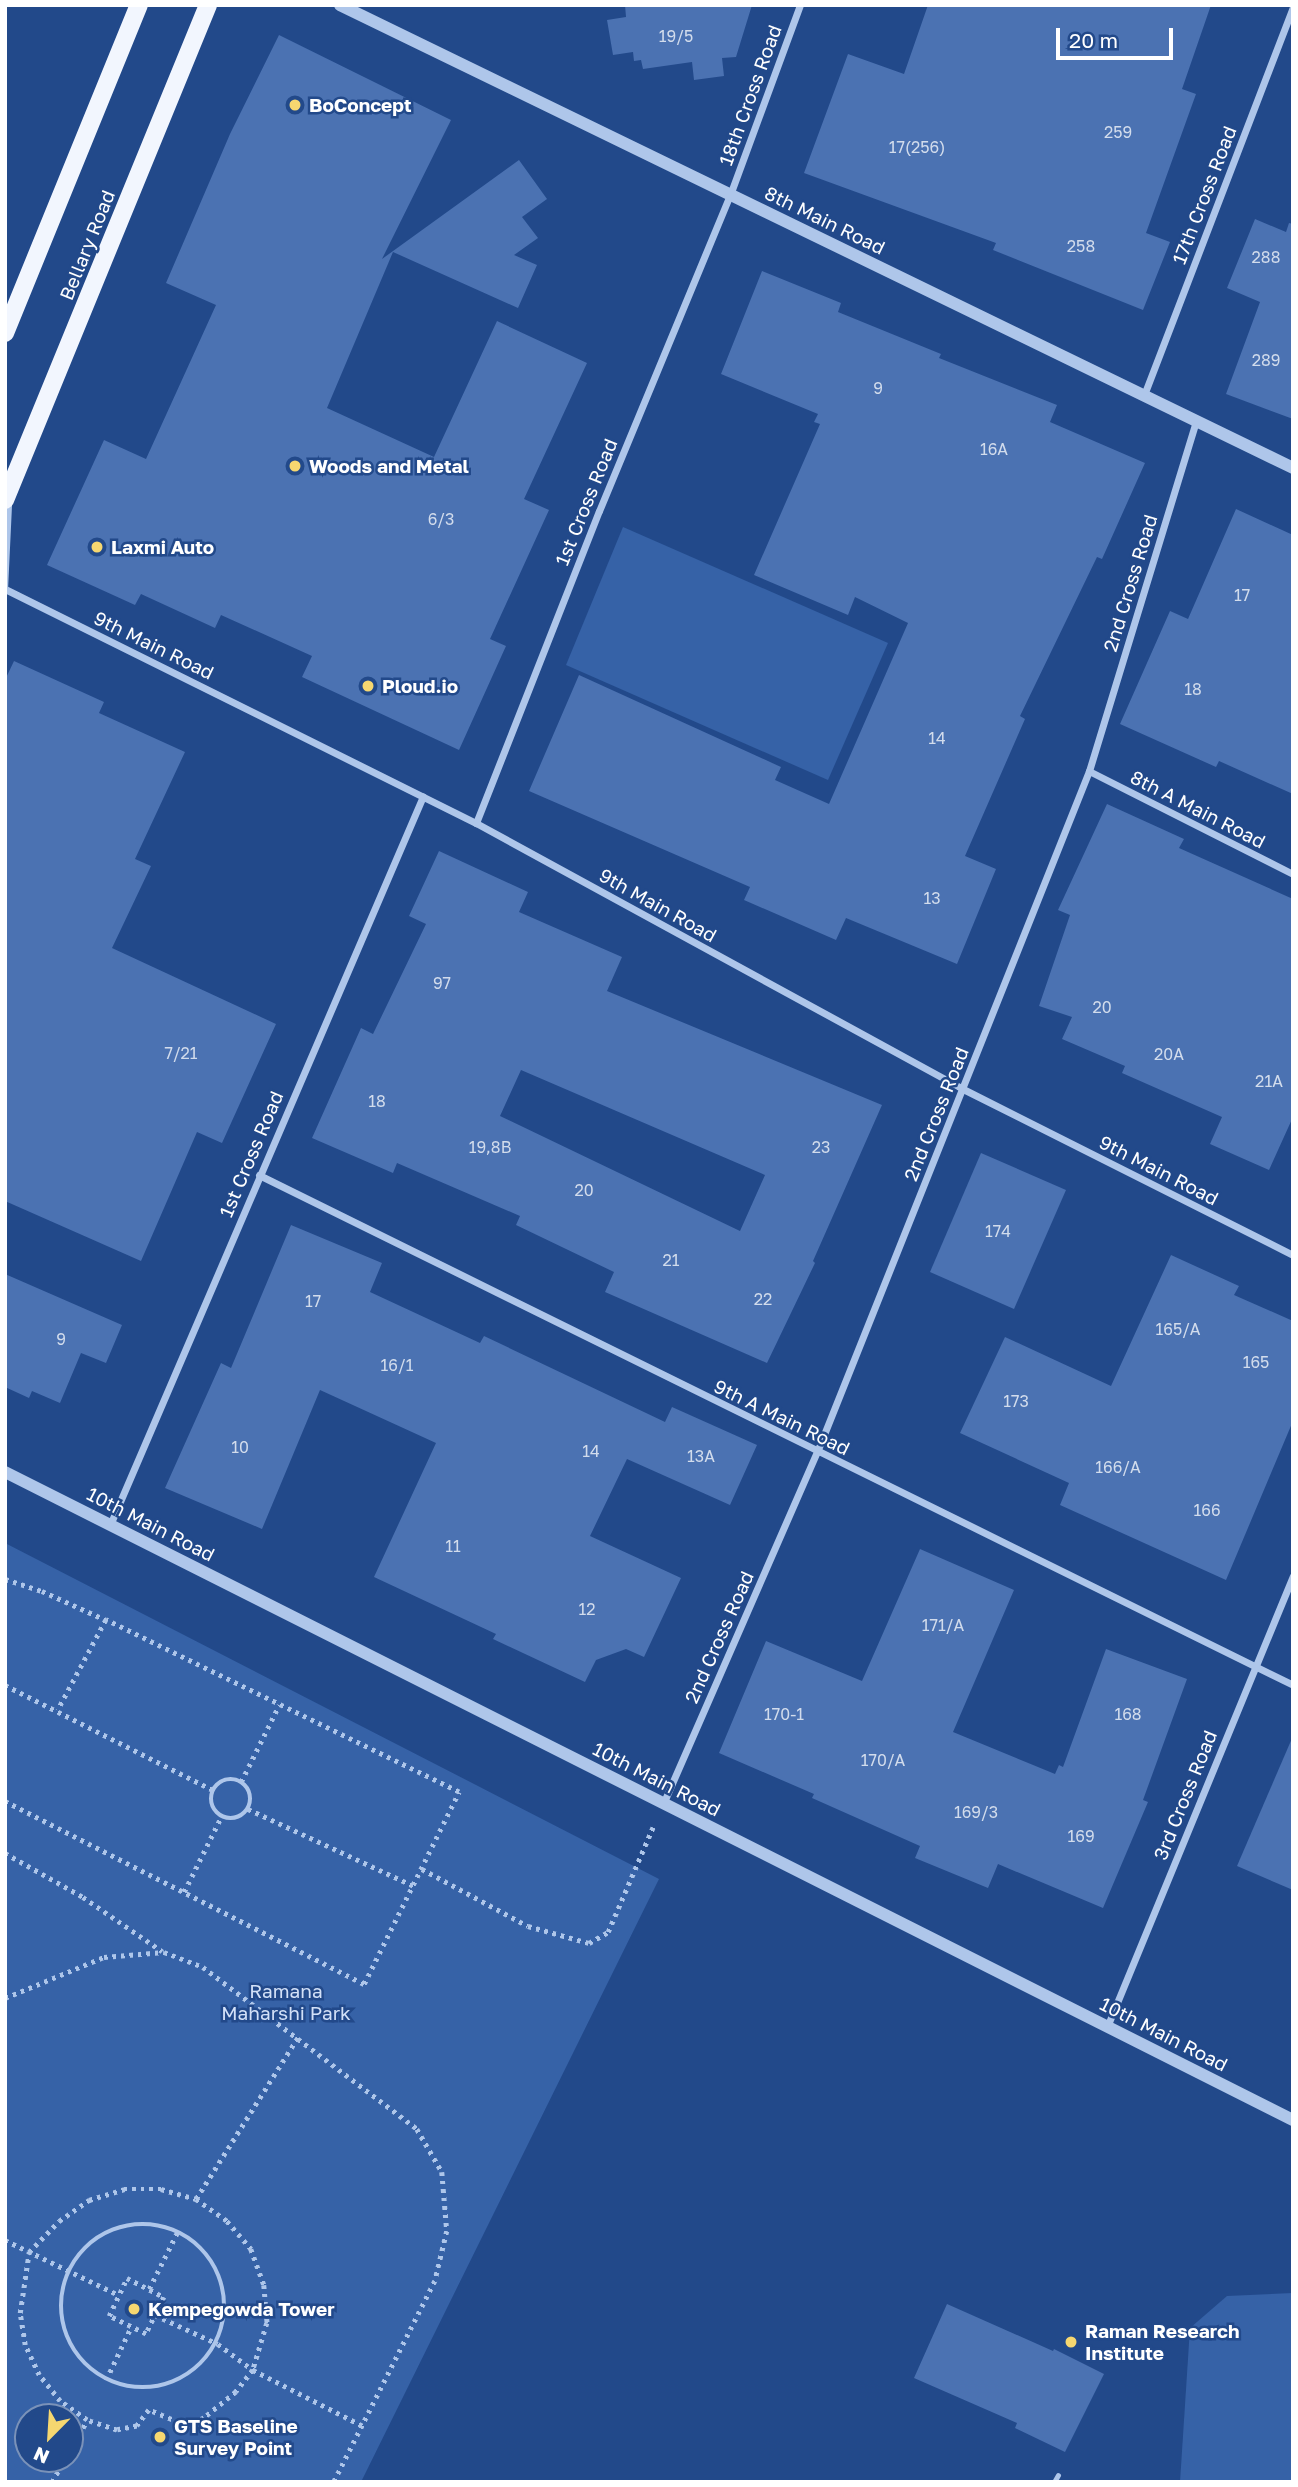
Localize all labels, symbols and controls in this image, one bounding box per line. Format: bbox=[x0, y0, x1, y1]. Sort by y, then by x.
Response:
scale bar bbox=[1060, 14, 1177, 58]
street label: 18th Cross Road bbox=[714, 22, 786, 168]
house number: 19/5 bbox=[659, 26, 693, 46]
text: 20 m bbox=[1069, 27, 1118, 53]
place label: BoConcept bbox=[309, 94, 412, 116]
marker: BoConcept bbox=[287, 97, 303, 113]
house number: 259 bbox=[1104, 122, 1132, 142]
street label: 17th Cross Road bbox=[1167, 123, 1241, 267]
house number: 17(256) bbox=[889, 137, 945, 157]
street label: 8th Main Road bbox=[761, 181, 889, 259]
street label: Bellary Road bbox=[55, 187, 119, 303]
house number: 258 bbox=[1067, 236, 1095, 256]
house number: 288 bbox=[1252, 247, 1280, 267]
house number: 289 bbox=[1252, 350, 1280, 370]
house number: 9 bbox=[873, 378, 883, 398]
street label: 1st Cross Road bbox=[550, 435, 622, 569]
house number: 16A bbox=[980, 439, 1008, 459]
place label: Woods and Metal bbox=[309, 455, 469, 477]
marker: Woods and Metal bbox=[287, 458, 303, 474]
house number: 6/3 bbox=[428, 509, 454, 529]
street label: 2nd Cross Road bbox=[1098, 512, 1162, 654]
place label: Laxmi Auto bbox=[111, 536, 214, 558]
marker: Laxmi Auto bbox=[89, 539, 105, 555]
house number: 17 bbox=[1234, 585, 1250, 605]
street label: 9th Main Road bbox=[90, 606, 218, 684]
place label: Ploud.io bbox=[382, 675, 458, 697]
marker: Ploud.io bbox=[360, 678, 376, 694]
house number: 18 bbox=[1184, 679, 1202, 699]
house number: 14 bbox=[928, 728, 946, 748]
street label: 8th A Main Road bbox=[1127, 765, 1269, 853]
street label: 9th Main Road bbox=[595, 863, 721, 947]
house number: 13 bbox=[923, 888, 941, 908]
house number: 97 bbox=[433, 973, 451, 993]
house number: 20 bbox=[1092, 997, 1112, 1017]
house number: 7/21 bbox=[164, 1043, 198, 1063]
street label: 2nd Cross Road bbox=[899, 1044, 973, 1184]
house number: 20A bbox=[1154, 1044, 1184, 1064]
house number: 21A bbox=[1255, 1071, 1283, 1091]
street label: 1st Cross Road bbox=[214, 1088, 288, 1220]
house number: 18 bbox=[368, 1091, 386, 1111]
street label: 9th Main Road bbox=[1096, 1130, 1222, 1210]
house number: 19,8B bbox=[469, 1137, 511, 1157]
house number: 23 bbox=[812, 1137, 830, 1157]
house number: 20 bbox=[574, 1180, 594, 1200]
house number: 174 bbox=[985, 1221, 1011, 1241]
house number: 21 bbox=[662, 1250, 680, 1270]
house number: 22 bbox=[754, 1289, 772, 1309]
house number: 17 bbox=[305, 1291, 321, 1311]
house number: 165/A bbox=[1155, 1319, 1201, 1339]
house number: 9 bbox=[56, 1329, 66, 1349]
house number: 165 bbox=[1243, 1352, 1269, 1372]
house number: 16/1 bbox=[381, 1355, 413, 1375]
street label: 9th A Main Road bbox=[710, 1374, 854, 1460]
house number: 173 bbox=[1003, 1391, 1029, 1411]
house number: 10 bbox=[231, 1437, 249, 1457]
house number: 14 bbox=[582, 1441, 600, 1461]
house number: 13A bbox=[687, 1446, 715, 1466]
house number: 166/A bbox=[1095, 1457, 1141, 1477]
street label: 10th Main Road bbox=[83, 1482, 219, 1566]
house number: 166 bbox=[1193, 1500, 1221, 1520]
house number: 11 bbox=[445, 1536, 461, 1556]
street label: 2nd Cross Road bbox=[680, 1567, 758, 1707]
house number: 12 bbox=[578, 1599, 596, 1619]
house number: 171/A bbox=[922, 1615, 964, 1635]
house number: 170-1 bbox=[764, 1704, 804, 1724]
house number: 168 bbox=[1114, 1704, 1142, 1724]
street label: 3rd Cross Road bbox=[1149, 1727, 1221, 1863]
street label: 10th Main Road bbox=[589, 1737, 725, 1821]
house number: 170/A bbox=[861, 1750, 905, 1770]
house number: 169/3 bbox=[954, 1802, 998, 1822]
house number: 169 bbox=[1067, 1826, 1095, 1846]
park label: Ramana Maharshi Park bbox=[221, 1980, 351, 2024]
street label: 10th Main Road bbox=[1096, 1992, 1232, 2076]
place label: Kempegowda Tower bbox=[148, 2298, 335, 2320]
marker: Kempegowda Tower bbox=[126, 2301, 142, 2317]
place label: Raman Research Institute bbox=[1085, 2320, 1239, 2364]
marker: Raman Research Institute bbox=[1063, 2334, 1079, 2350]
north arrow bbox=[14, 2403, 84, 2473]
place label: GTS Baseline Survey Point bbox=[174, 2415, 298, 2459]
marker: GTS Baseline Survey Point bbox=[152, 2429, 168, 2445]
text: N bbox=[30, 2442, 52, 2469]

